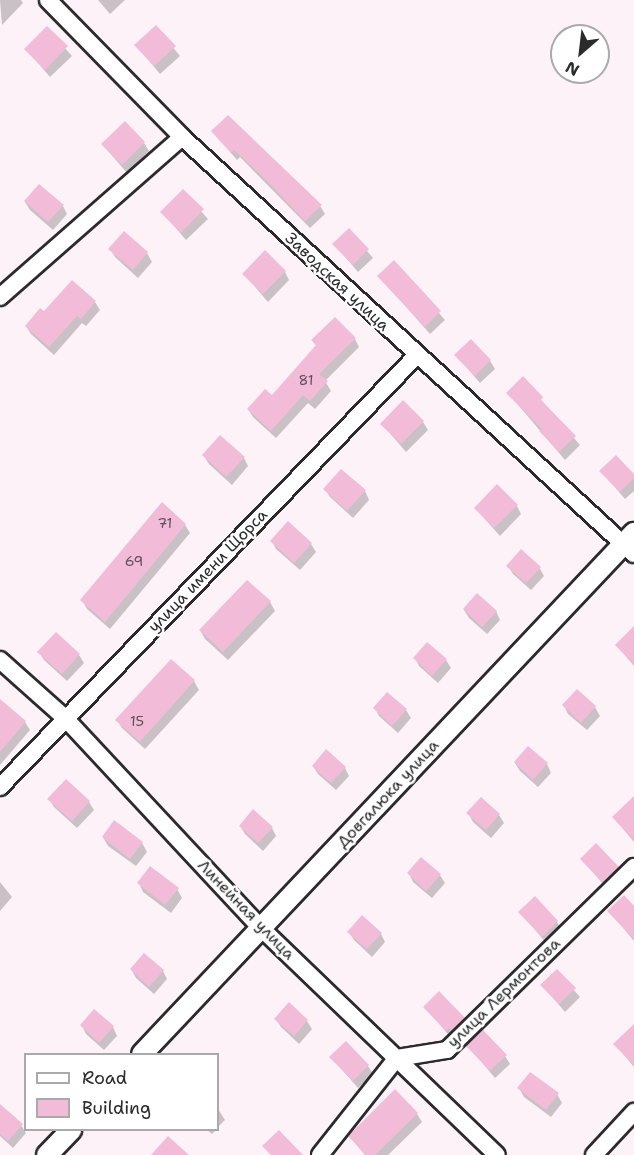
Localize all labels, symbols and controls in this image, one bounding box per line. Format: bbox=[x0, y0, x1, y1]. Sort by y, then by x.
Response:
north arrow bbox=[550, 24, 610, 84]
text: N bbox=[562, 56, 583, 81]
street label: Заводская улица bbox=[281, 229, 393, 335]
house number: 81 bbox=[298, 372, 314, 388]
street label: улица имени Щорса bbox=[144, 506, 272, 636]
house number: 71 bbox=[158, 515, 172, 531]
house number: 69 bbox=[125, 553, 143, 569]
house number: 15 bbox=[130, 713, 144, 729]
street label: Довгалюка улица bbox=[333, 736, 443, 852]
street label: Линейная улица bbox=[193, 856, 299, 964]
street label: улица Лермонтова bbox=[444, 934, 564, 1052]
legend bbox=[24, 1053, 219, 1131]
text: Road bbox=[82, 1066, 127, 1090]
text: Building bbox=[82, 1096, 151, 1120]

